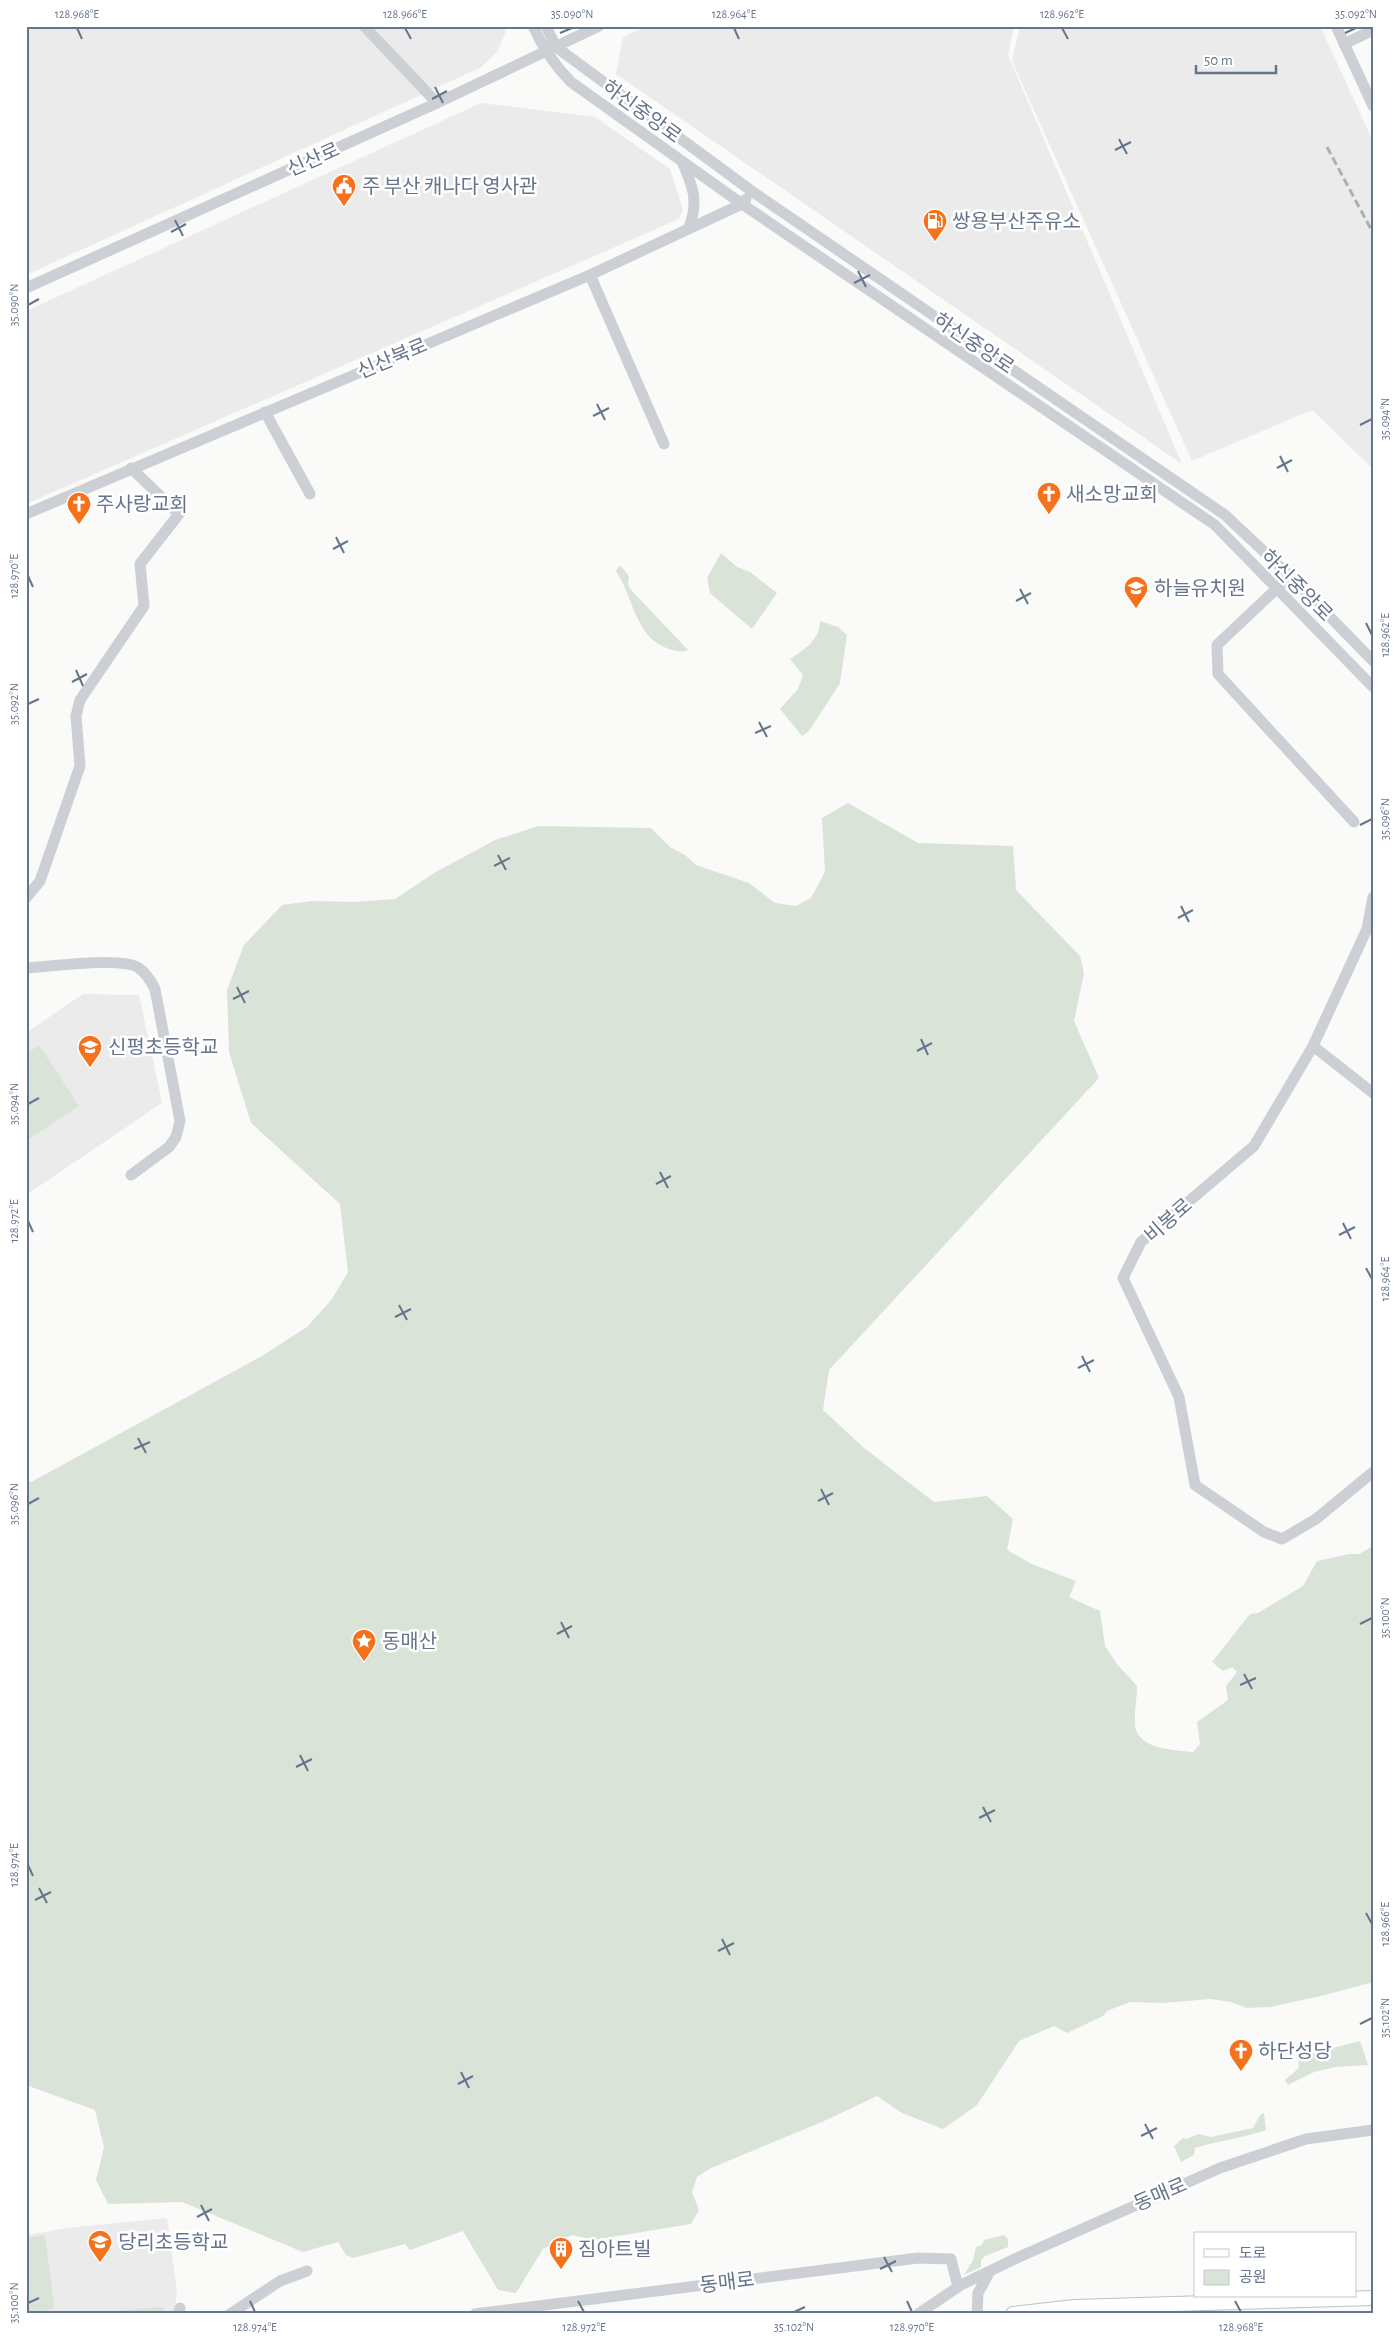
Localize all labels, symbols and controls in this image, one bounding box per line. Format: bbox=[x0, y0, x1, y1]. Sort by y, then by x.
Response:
text: 128.968°E bbox=[55, 8, 99, 20]
text: 128.966°E bbox=[383, 8, 427, 20]
text: 35.090°N bbox=[551, 8, 593, 20]
text: 128.964°E bbox=[712, 8, 756, 20]
text: 128.962°E bbox=[1040, 8, 1084, 20]
text: 35.092°N bbox=[1335, 8, 1377, 20]
scale bar bbox=[1196, 42, 1276, 74]
text: 50 m bbox=[1204, 53, 1233, 68]
street label: 하신중앙로 bbox=[598, 76, 685, 147]
street label: 신산로 bbox=[284, 139, 343, 180]
public building icon: 주 부산 캐나다 영사관 bbox=[331, 173, 357, 207]
place label: 주 부산 캐나다 영사관 bbox=[362, 176, 538, 197]
fuel station icon: 쌍용부산주유소 bbox=[922, 208, 948, 242]
place label: 쌍용부산주유소 bbox=[952, 211, 1081, 232]
text: 35.090°N bbox=[8, 284, 20, 326]
street label: 하신중앙로 bbox=[930, 309, 1018, 378]
street label: 신산북로 bbox=[354, 334, 430, 383]
text: 35.094°N bbox=[1379, 398, 1391, 440]
church icon: 새소망교회 bbox=[1036, 481, 1062, 515]
place label: 새소망교회 bbox=[1066, 484, 1158, 505]
church icon: 주사랑교회 bbox=[66, 491, 92, 525]
place label: 주사랑교회 bbox=[96, 494, 188, 515]
street label: 하신중앙로 bbox=[1257, 545, 1337, 625]
text: 128.970°E bbox=[8, 554, 20, 598]
school or university icon: 하늘유치원 bbox=[1123, 575, 1149, 609]
place label: 하늘유치원 bbox=[1154, 578, 1246, 599]
text: 128.962°E bbox=[1379, 613, 1391, 657]
text: 35.092°N bbox=[8, 683, 20, 725]
text: 35.096°N bbox=[1379, 798, 1391, 840]
school or university icon: 신평초등학교 bbox=[77, 1034, 103, 1068]
place label: 신평초등학교 bbox=[108, 1037, 218, 1058]
text: 35.094°N bbox=[8, 1083, 20, 1125]
street label: 비봉로 bbox=[1141, 1194, 1196, 1246]
text: 128.972°E bbox=[8, 1199, 20, 1243]
text: 128.964°E bbox=[1379, 1257, 1391, 1301]
text: 35.096°N bbox=[8, 1483, 20, 1525]
text: 35.100°N bbox=[1379, 1597, 1391, 1639]
place icon: 동매산 bbox=[351, 1628, 377, 1662]
place label: 동매산 bbox=[382, 1631, 437, 1652]
text: 128.974°E bbox=[8, 1843, 20, 1887]
text: 128.966°E bbox=[1379, 1902, 1391, 1946]
text: 35.102°N bbox=[1379, 1998, 1391, 2038]
church icon: 하단성당 bbox=[1228, 2038, 1254, 2072]
place label: 하단성당 bbox=[1258, 2041, 1332, 2062]
street label: 동매로 bbox=[1131, 2174, 1190, 2215]
school or university icon: 당리초등학교 bbox=[87, 2229, 113, 2263]
place label: 당리초등학교 bbox=[118, 2232, 228, 2253]
legend bbox=[1194, 2232, 1356, 2298]
building icon: 짐아트빌 bbox=[548, 2236, 574, 2270]
place label: 짐아트빌 bbox=[578, 2239, 652, 2260]
text: 도로 bbox=[1239, 2246, 1267, 2261]
street label: 동매로 bbox=[698, 2269, 756, 2296]
text: 공원 bbox=[1239, 2269, 1267, 2285]
text: 35.100°N bbox=[8, 2282, 20, 2324]
text: 128.974°E bbox=[233, 2321, 277, 2333]
text: 128.972°E bbox=[562, 2321, 606, 2333]
text: 35.102°N bbox=[774, 2321, 814, 2333]
text: 128.970°E bbox=[890, 2321, 934, 2333]
text: 128.968°E bbox=[1219, 2321, 1263, 2333]

